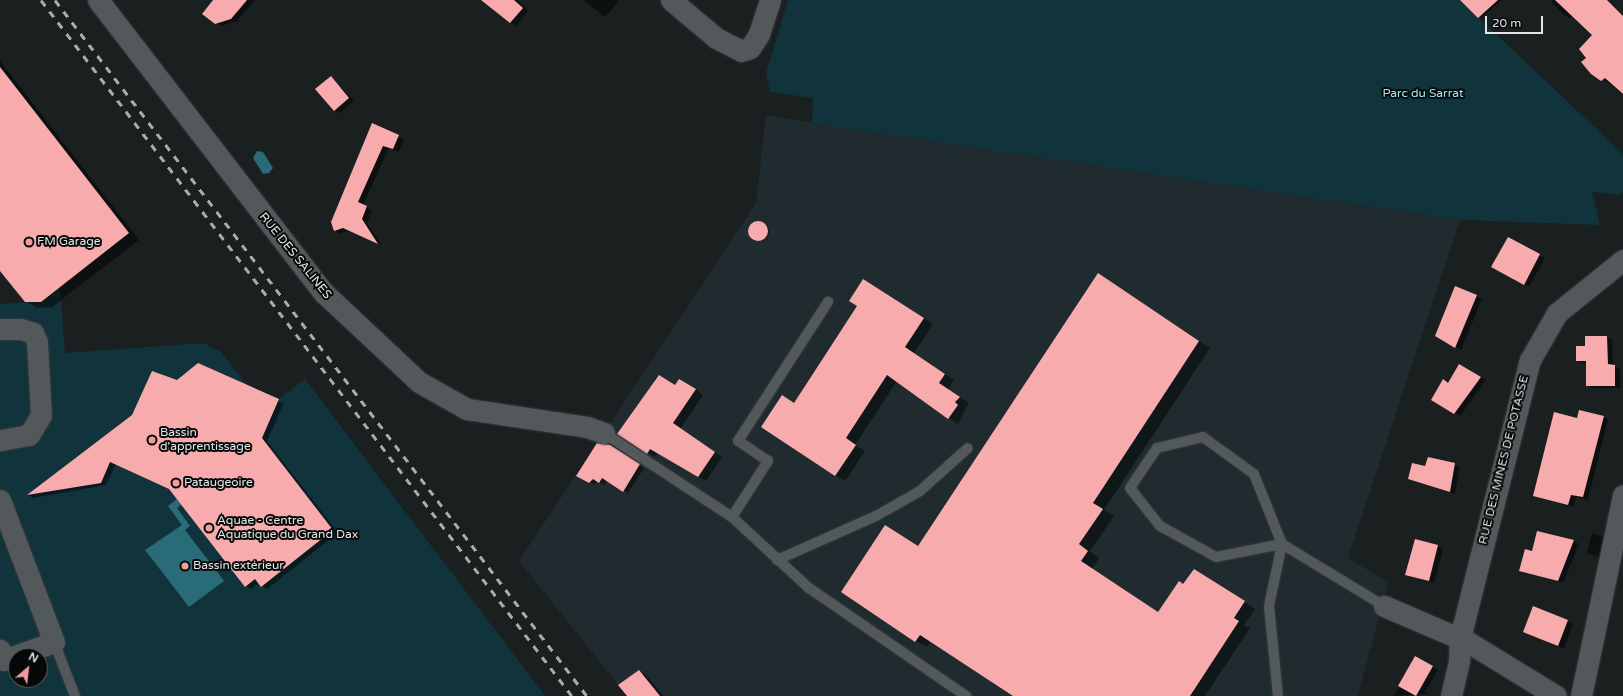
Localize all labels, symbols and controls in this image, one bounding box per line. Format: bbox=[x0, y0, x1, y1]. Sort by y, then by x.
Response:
scale bar bbox=[1487, 8, 1545, 34]
text: 20 m bbox=[1492, 16, 1521, 30]
park label: Parc du Sarrat bbox=[1383, 87, 1463, 101]
street label: RUE DES SALINES bbox=[256, 210, 334, 302]
place label: FM Garage bbox=[37, 235, 101, 249]
marker: FM Garage bbox=[24, 237, 34, 247]
street label: RUE DES MINES DE POTASSE bbox=[1476, 374, 1532, 546]
place label: Bassin d'apprentissage bbox=[160, 426, 251, 454]
marker: Bassin d'apprentissage bbox=[147, 435, 157, 445]
place label: Pataugeoire bbox=[184, 476, 253, 490]
marker: Pataugeoire bbox=[171, 478, 181, 488]
place label: Aquae - Centre Aquatique du Grand Dax bbox=[217, 514, 358, 542]
marker: Aquae - Centre Aquatique du Grand Dax bbox=[204, 523, 214, 533]
place label: Bassin extérieur bbox=[193, 559, 284, 573]
marker: Bassin extérieur bbox=[180, 561, 190, 571]
north arrow bbox=[8, 648, 48, 688]
text: N bbox=[26, 650, 40, 666]

